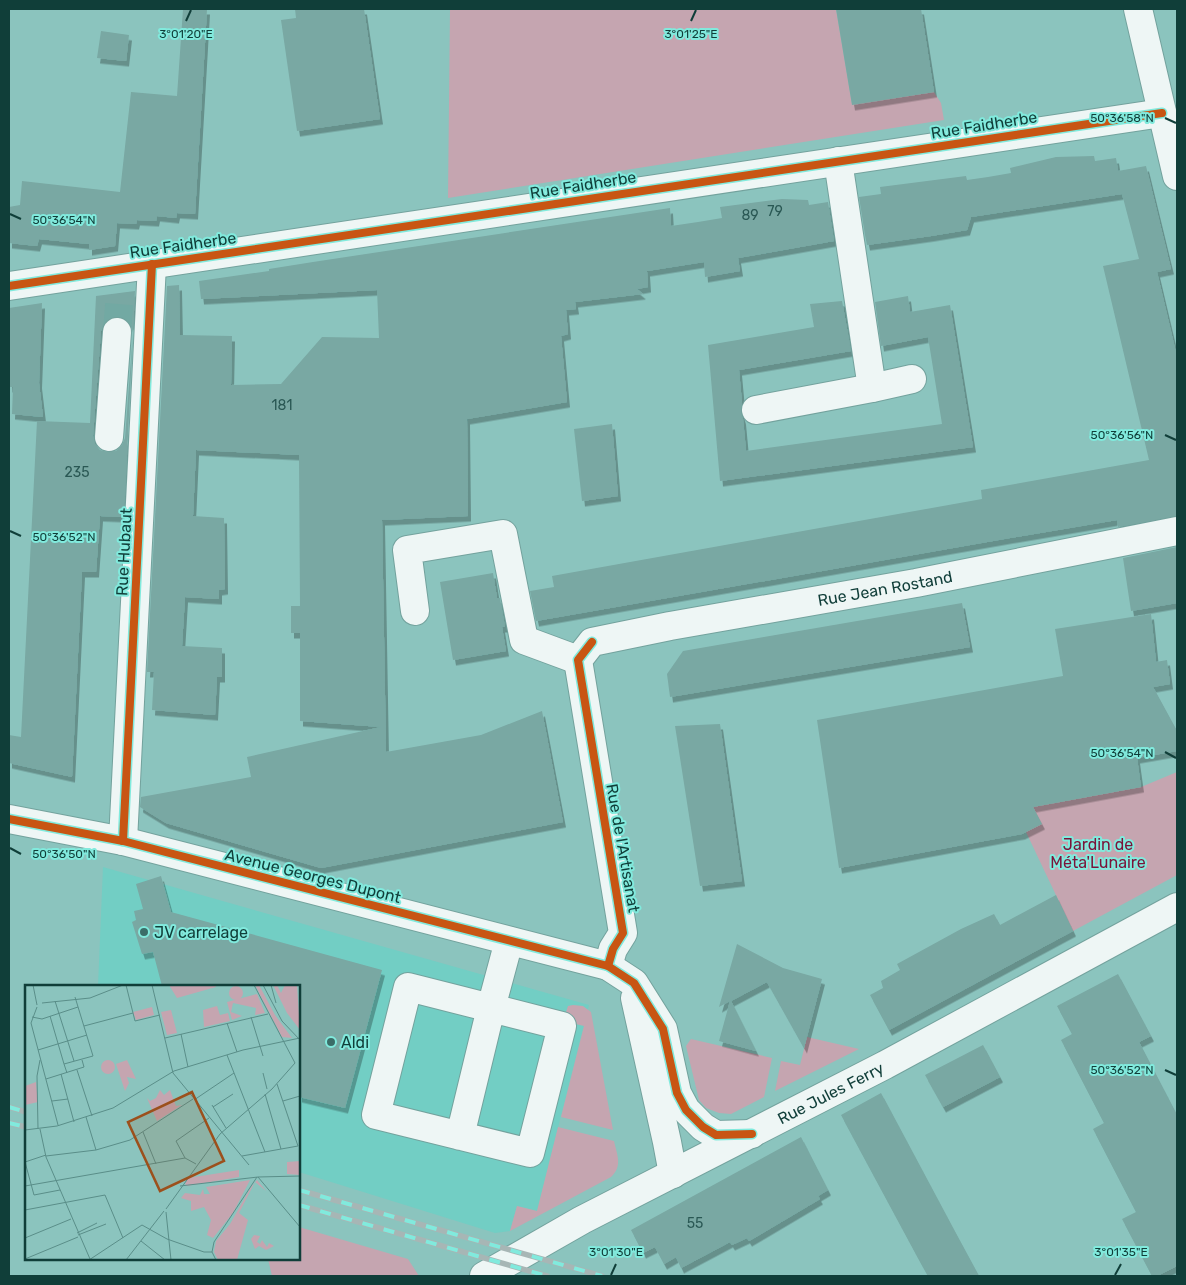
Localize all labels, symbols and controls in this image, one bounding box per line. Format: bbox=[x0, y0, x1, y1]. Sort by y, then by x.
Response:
text: 3°01'20"E bbox=[159, 27, 213, 41]
text: 3°01'25"E bbox=[664, 27, 718, 41]
street label: Rue Faidherbe bbox=[929, 107, 1039, 143]
text: 50°36'58"N bbox=[1090, 111, 1154, 125]
street label: Rue Faidherbe bbox=[528, 167, 638, 203]
house number: 79 bbox=[767, 203, 783, 220]
house number: 89 bbox=[741, 207, 759, 224]
text: 50°36'54"N bbox=[32, 213, 96, 227]
street label: Rue Faidherbe bbox=[129, 228, 238, 262]
house number: 181 bbox=[272, 397, 292, 414]
text: 50°36'56"N bbox=[1091, 428, 1153, 442]
house number: 235 bbox=[65, 464, 89, 481]
street label: Rue Hubaut bbox=[112, 507, 136, 597]
text: 50°36'52"N bbox=[32, 530, 96, 544]
street label: Rue Jean Rostand bbox=[816, 566, 954, 610]
text: 50°36'54"N bbox=[1090, 746, 1154, 760]
street label: Rue de l'Artisanat bbox=[602, 782, 644, 914]
park label: Jardin de Méta'Lunaire bbox=[1050, 835, 1146, 872]
street label: Avenue Georges Dupont bbox=[223, 845, 403, 907]
text: 50°36'50"N bbox=[32, 847, 96, 861]
place label: JV carrelage bbox=[154, 923, 248, 942]
marker: JV carrelage bbox=[138, 926, 150, 938]
inset map bbox=[25, 985, 300, 1260]
place label: Aldi bbox=[341, 1033, 369, 1052]
marker: Aldi bbox=[325, 1036, 337, 1048]
street label: Rue Jules Ferry bbox=[774, 1058, 887, 1128]
text: 50°36'52"N bbox=[1090, 1063, 1154, 1077]
house number: 55 bbox=[687, 1215, 703, 1232]
text: 3°01'30"E bbox=[589, 1245, 643, 1259]
text: 3°01'35"E bbox=[1094, 1245, 1148, 1259]

